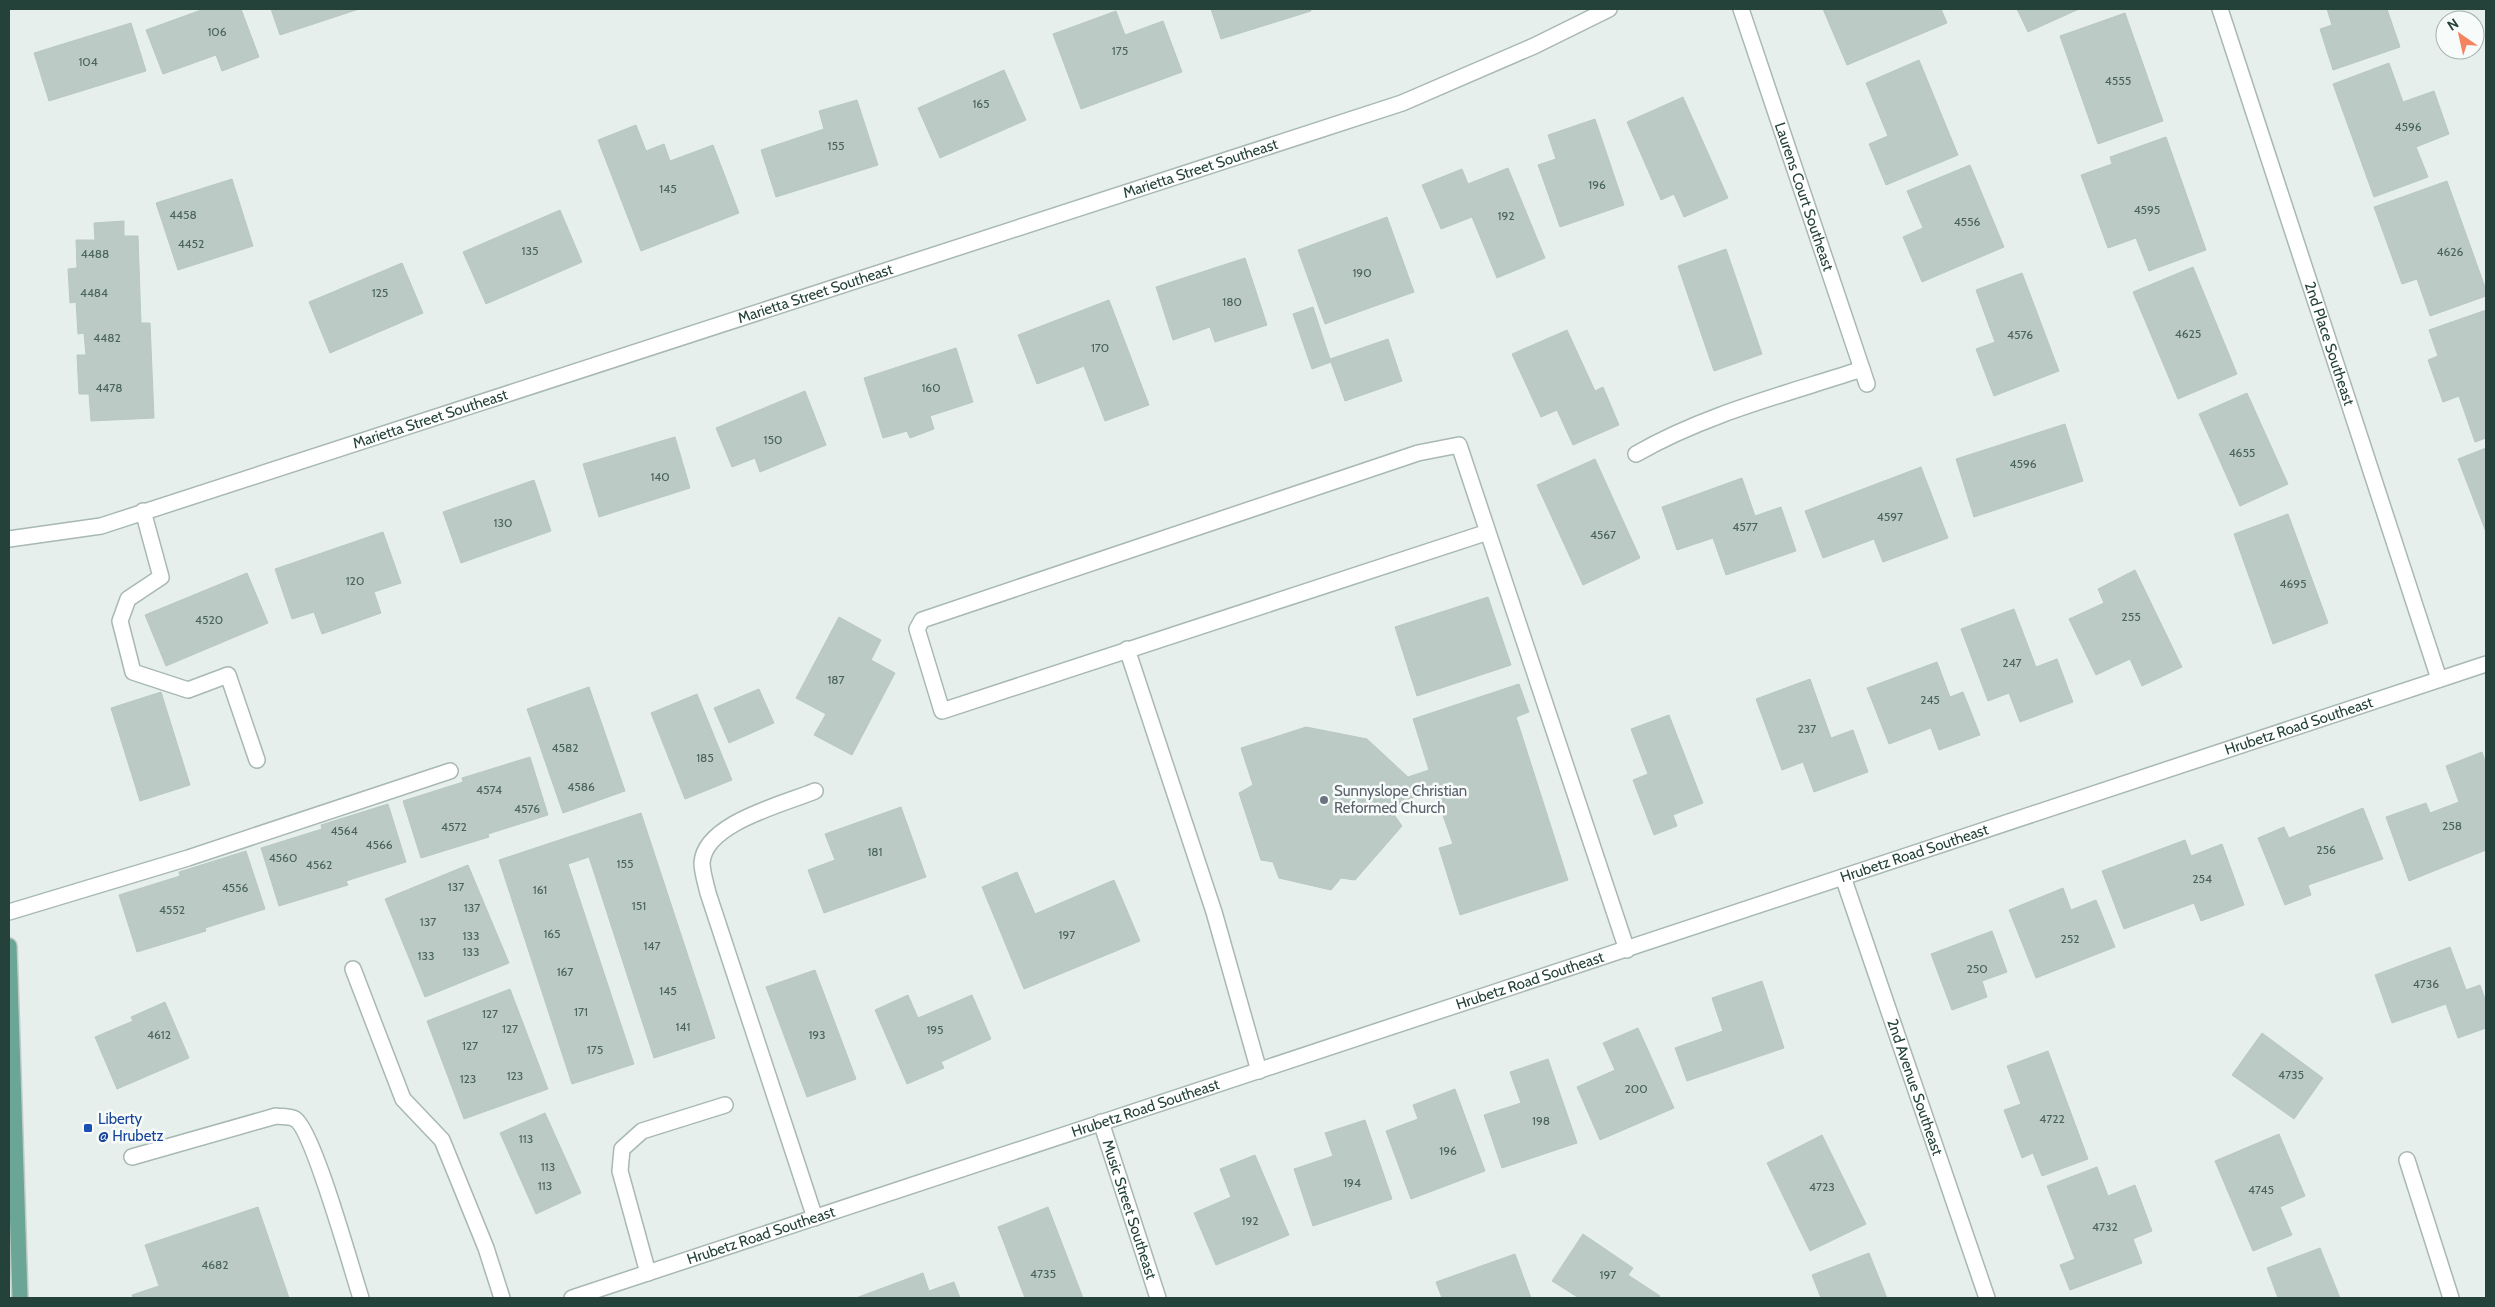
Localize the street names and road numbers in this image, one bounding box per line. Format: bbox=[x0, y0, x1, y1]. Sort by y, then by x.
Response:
street label: Laurens Court Southeast bbox=[1771, 120, 1837, 273]
street label: Marietta Street Southeast bbox=[1121, 135, 1280, 202]
street label: Marietta Street Southeast bbox=[736, 260, 895, 327]
street label: 2nd Place Southeast bbox=[2301, 279, 2358, 408]
street label: Marietta Street Southeast bbox=[350, 385, 510, 453]
street label: Hrubetz Road Southeast bbox=[2222, 693, 2375, 759]
street label: Hrubetz Road Southeast bbox=[1838, 820, 1991, 886]
street label: Hrubetz Road Southeast bbox=[1454, 948, 1606, 1014]
street label: 2nd Avenue Southeast bbox=[1883, 1016, 1947, 1158]
street label: Hrubetz Road Southeast bbox=[1069, 1075, 1222, 1141]
street label: Music Street Southeast bbox=[1098, 1137, 1160, 1282]
street label: Hrubetz Road Southeast bbox=[685, 1203, 837, 1268]

